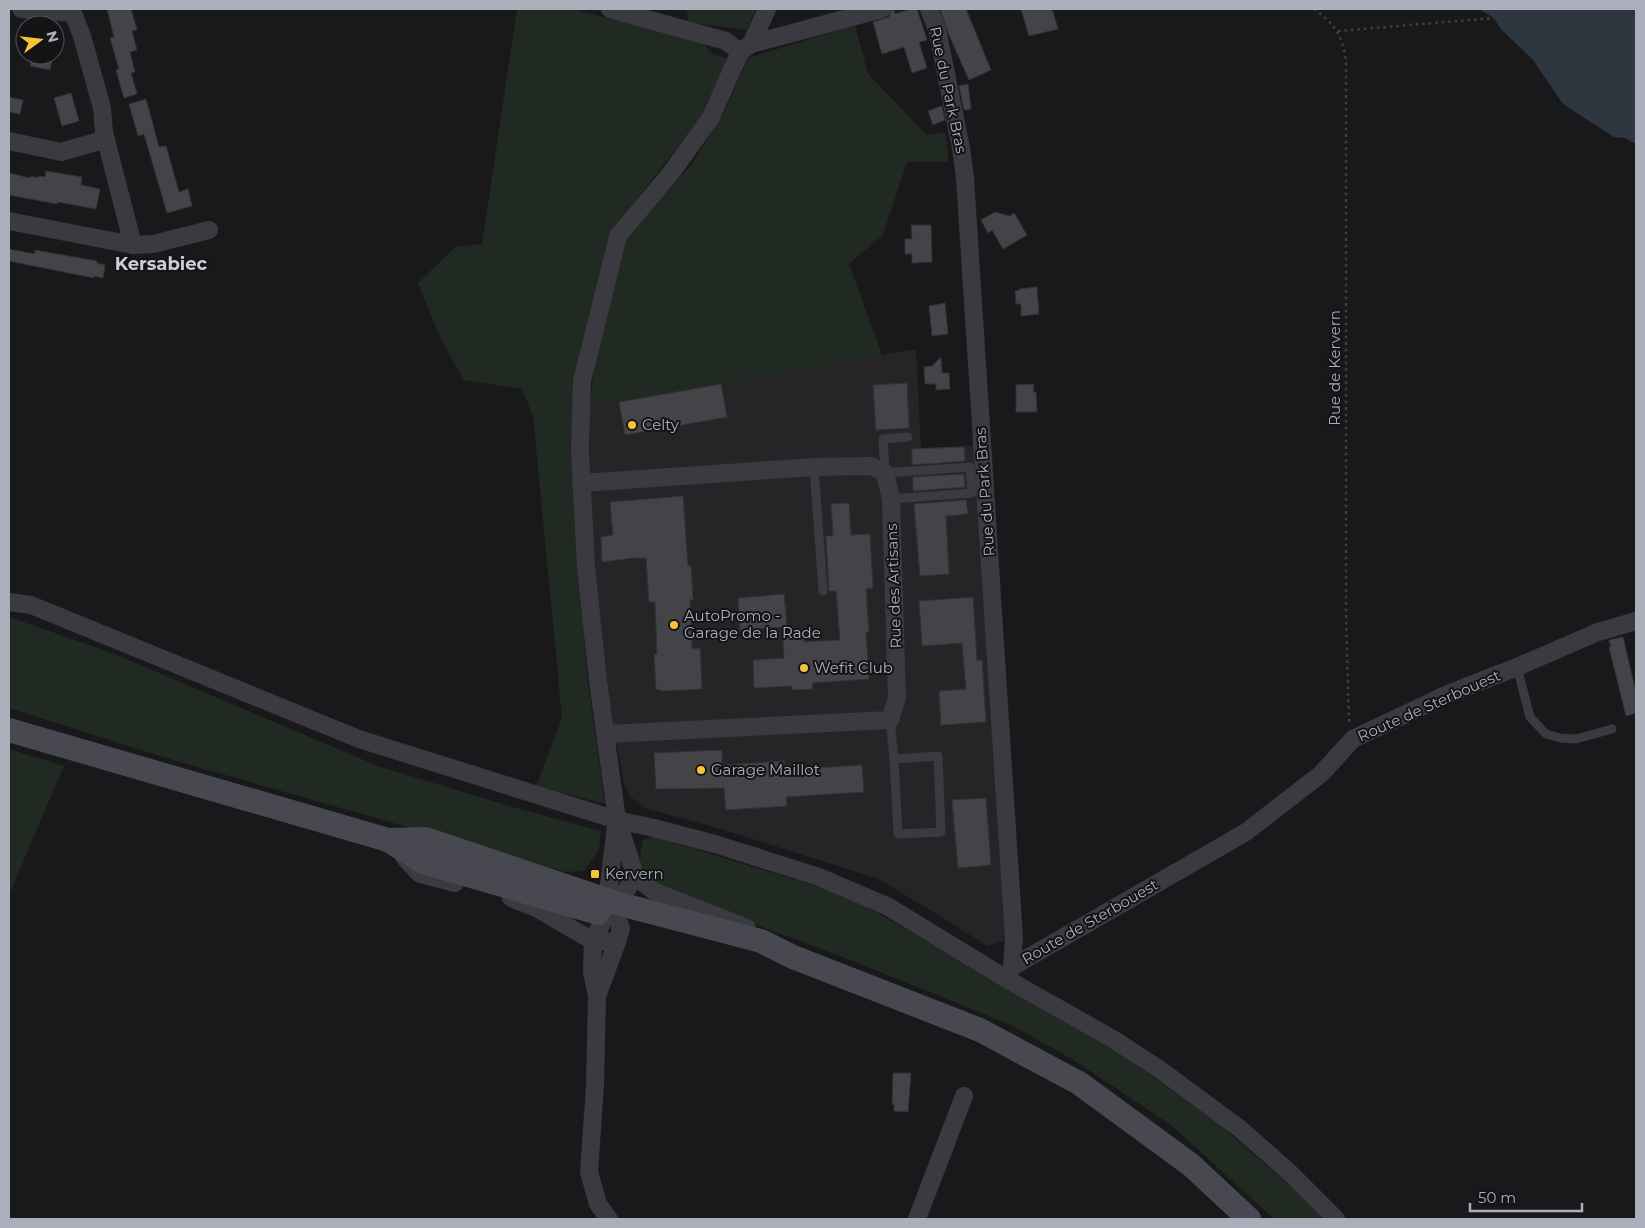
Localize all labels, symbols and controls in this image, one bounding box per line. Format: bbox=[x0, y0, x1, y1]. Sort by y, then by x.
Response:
north arrow bbox=[15, 15, 65, 65]
street label: Rue du Park Bras bbox=[926, 25, 971, 155]
text: N bbox=[42, 29, 63, 44]
district label: Kersabiec bbox=[115, 253, 208, 275]
street label: Rue de Kervern bbox=[1325, 310, 1344, 426]
place label: Celty bbox=[642, 415, 680, 434]
marker: Celty bbox=[626, 419, 638, 431]
street label: Rue du Park Bras bbox=[971, 427, 998, 557]
street label: Rue des Artisans bbox=[882, 523, 905, 649]
place label: AutoPromo - Garage de la Rade bbox=[684, 606, 821, 642]
marker: AutoPromo - Garage de la Rade bbox=[668, 619, 680, 631]
place label: Wefit Club bbox=[814, 658, 893, 677]
marker: Wefit Club bbox=[798, 662, 810, 674]
street label: Route de Sterbouest bbox=[1354, 665, 1503, 746]
place label: Garage Maillot bbox=[711, 760, 820, 779]
marker: Garage Maillot bbox=[695, 764, 707, 776]
place label: Kervern bbox=[605, 864, 664, 883]
marker: Kervern bbox=[589, 868, 601, 880]
street label: Route de Sterbouest bbox=[1018, 875, 1161, 968]
scale bar bbox=[1470, 1180, 1582, 1212]
text: 50 m bbox=[1478, 1188, 1516, 1207]

